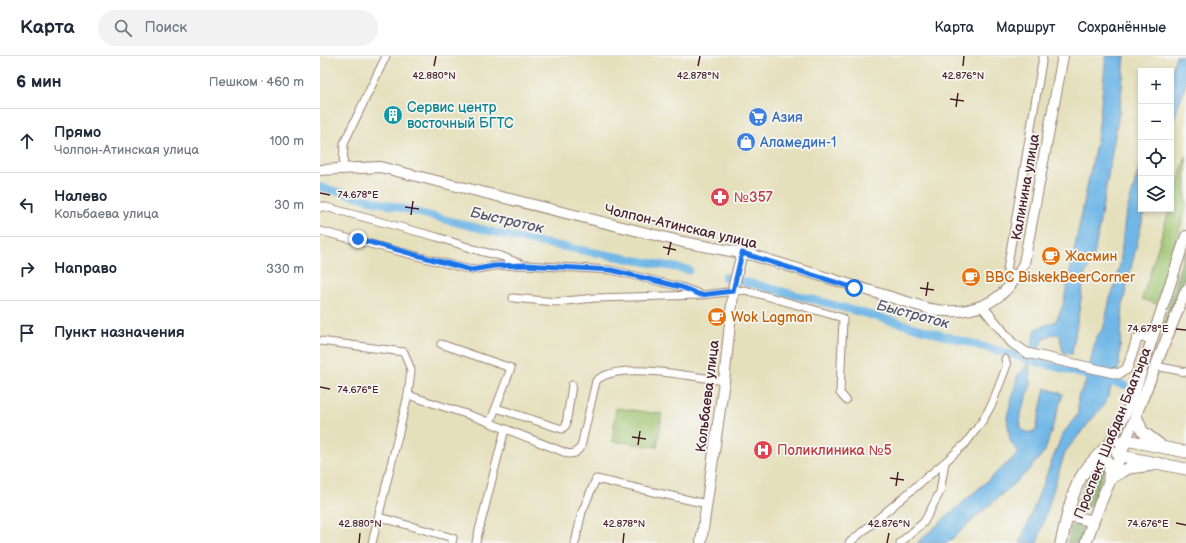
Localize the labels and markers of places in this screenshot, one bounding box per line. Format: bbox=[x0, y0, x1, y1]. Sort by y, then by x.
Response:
place label: Сервис центр восточный БГТС bbox=[407, 99, 514, 132]
building icon: Сервис центр восточный БГТС bbox=[382, 104, 404, 126]
supermarket icon: Азия bbox=[747, 106, 769, 128]
place label: Азия bbox=[771, 109, 803, 126]
shop icon: Аламедин-1 bbox=[735, 131, 757, 153]
place label: Аламедин-1 bbox=[759, 134, 837, 151]
pharmacy icon: №357 bbox=[709, 186, 731, 208]
place label: №357 bbox=[734, 189, 773, 206]
cafe icon: Жасмин bbox=[1040, 245, 1062, 267]
place label: Жасмин bbox=[1065, 248, 1117, 265]
cafe icon: BBC BiskekBeerCorner bbox=[960, 266, 982, 288]
place label: BBC BiskekBeerCorner bbox=[985, 269, 1136, 286]
cafe icon: Wok Lagman bbox=[706, 306, 728, 328]
place label: Wok Lagman bbox=[731, 309, 813, 326]
hospital icon: Поликлиника №5 bbox=[752, 439, 774, 461]
place label: Поликлиника №5 bbox=[777, 442, 892, 459]

